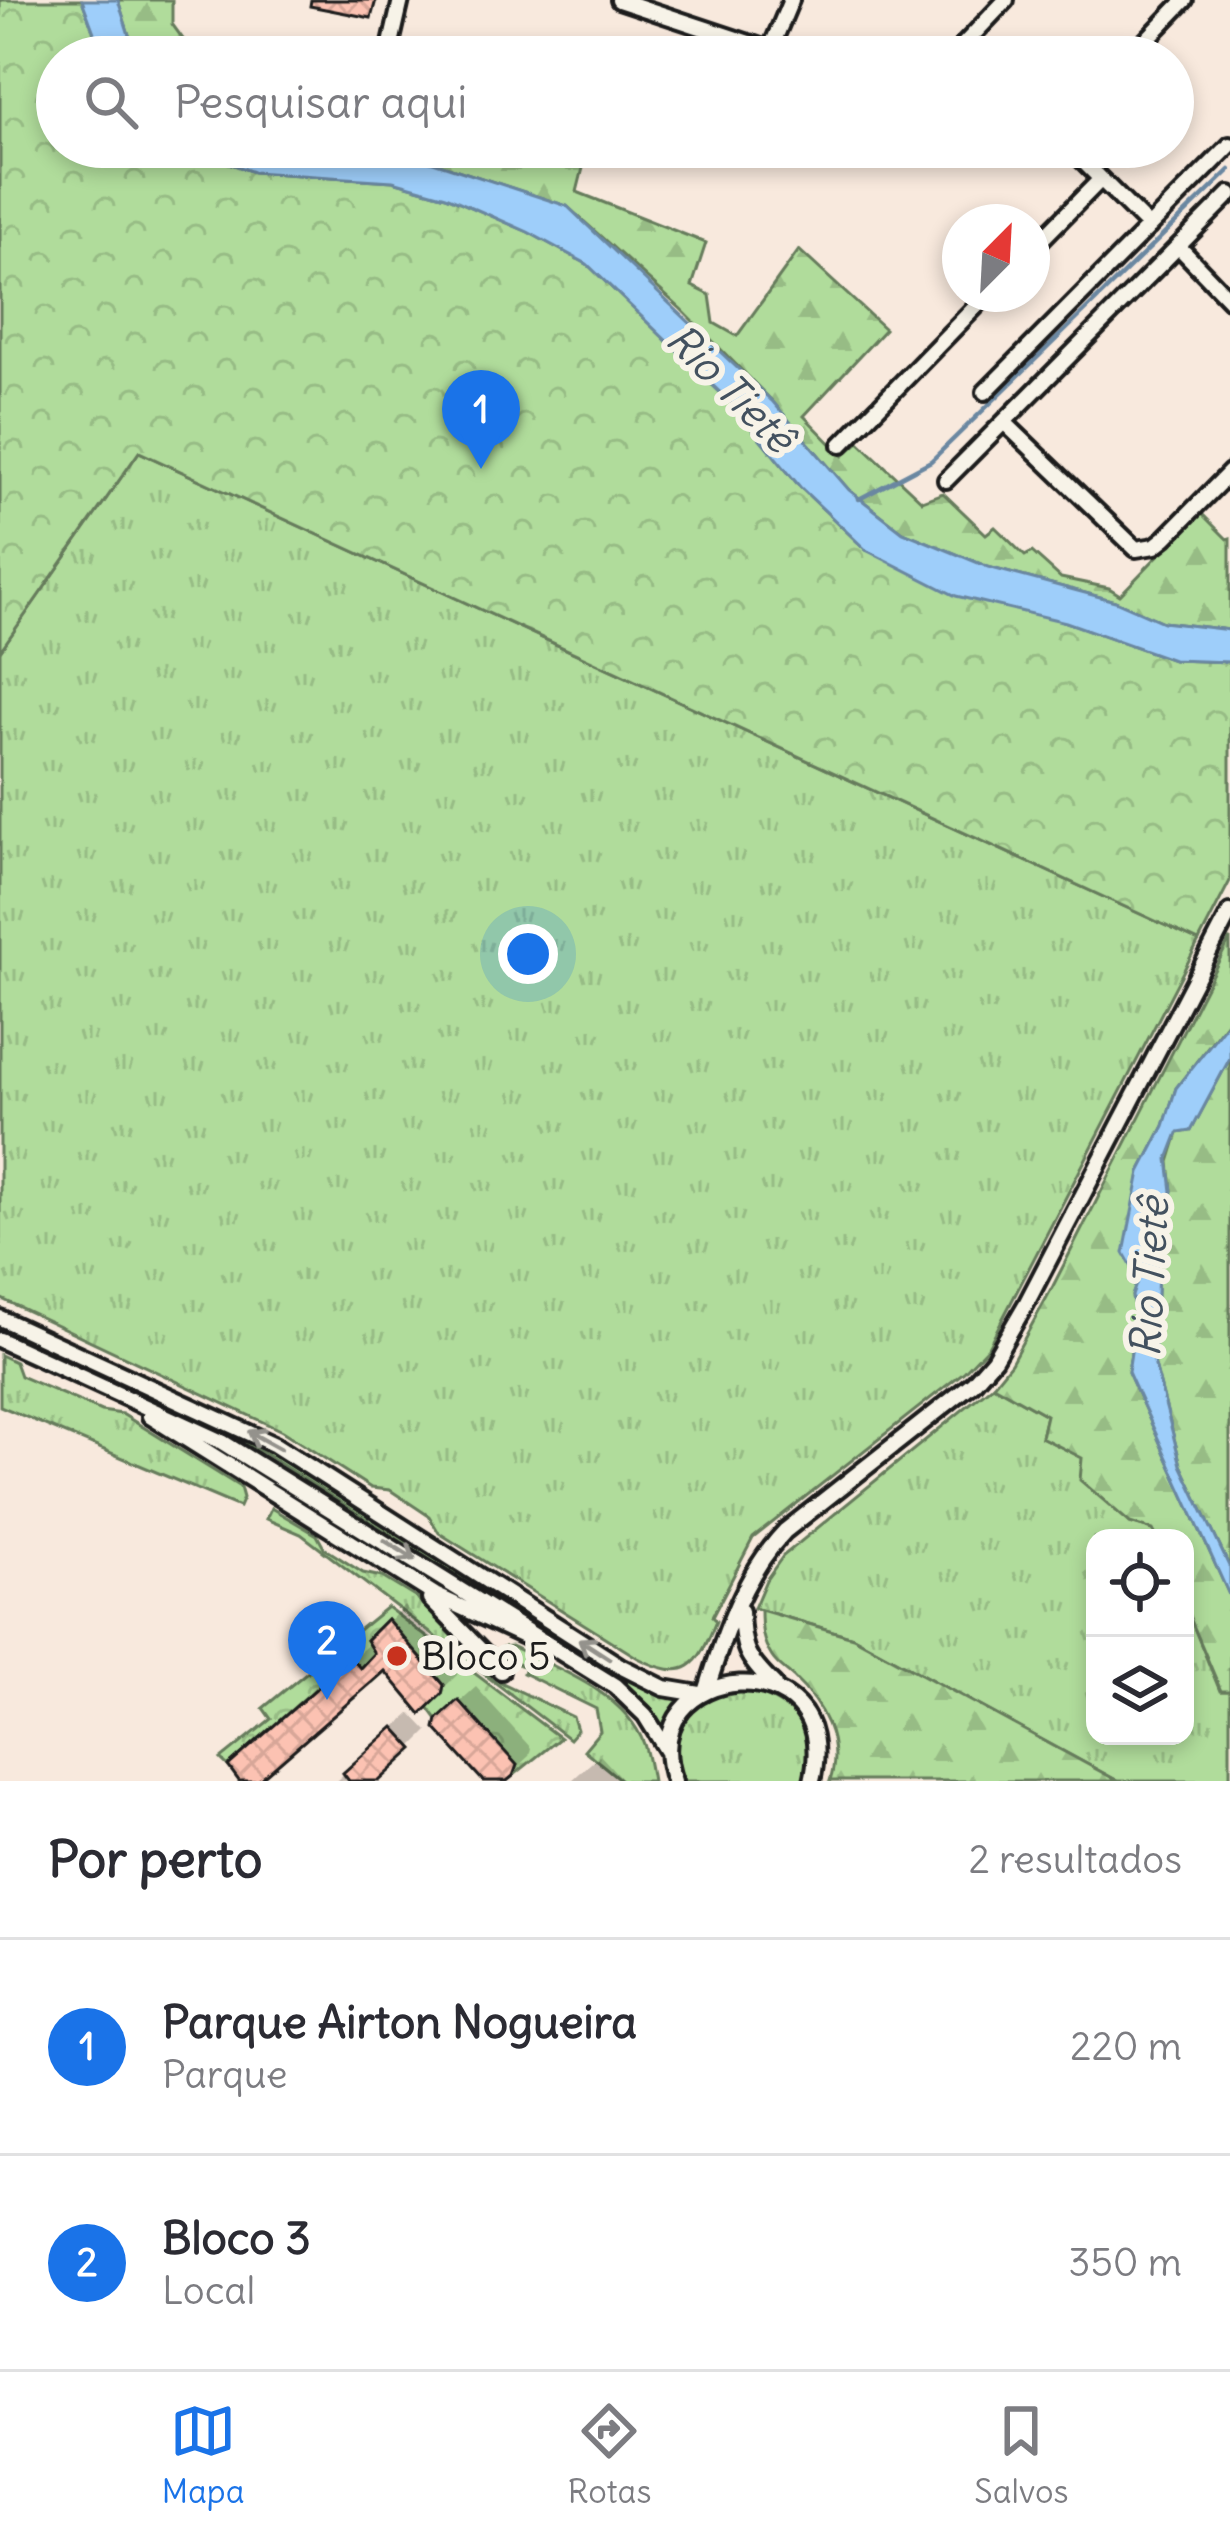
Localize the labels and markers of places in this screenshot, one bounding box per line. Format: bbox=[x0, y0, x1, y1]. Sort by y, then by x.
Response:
pin: 1 bbox=[442, 370, 520, 469]
pin: 2 bbox=[288, 1601, 366, 1700]
place label: Bloco 5 bbox=[421, 1632, 550, 1681]
marker: Bloco 5 bbox=[384, 1643, 410, 1669]

